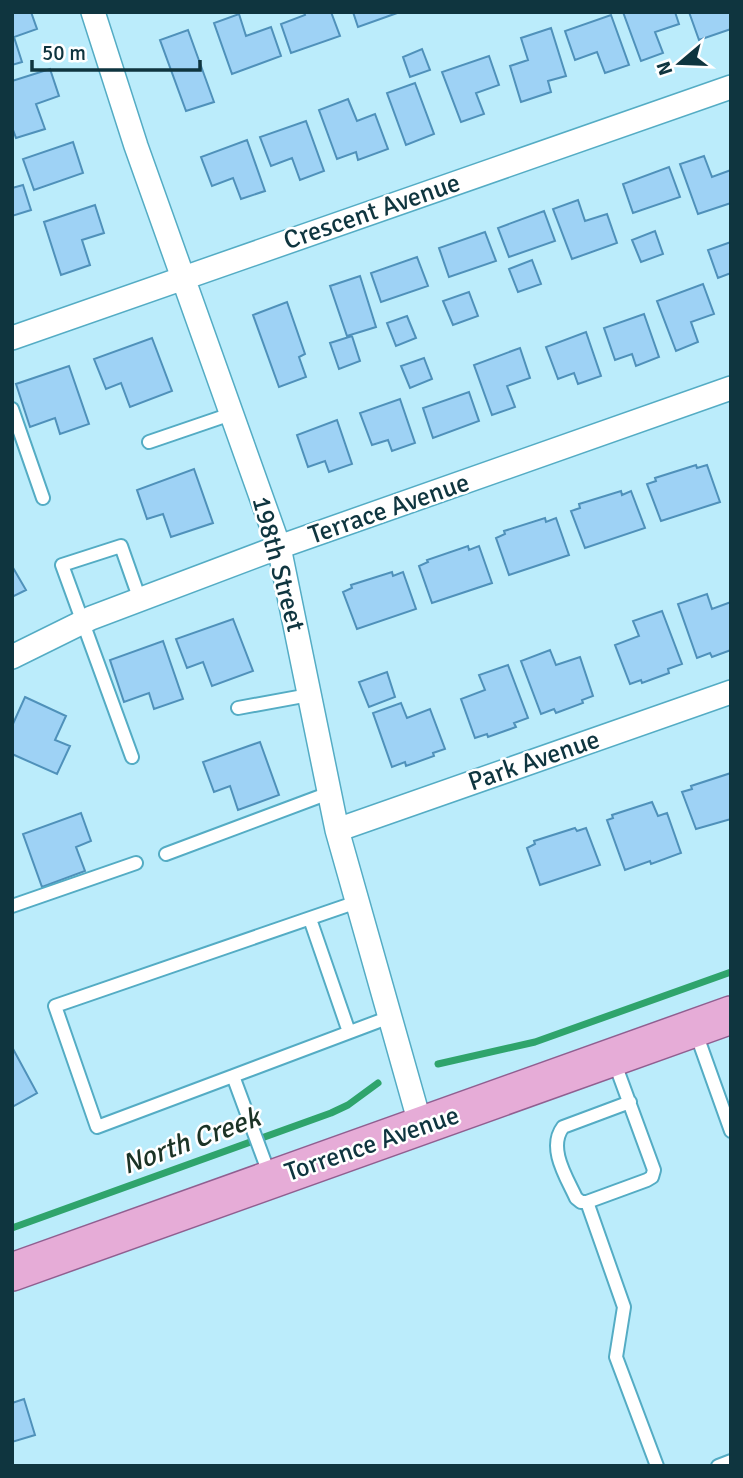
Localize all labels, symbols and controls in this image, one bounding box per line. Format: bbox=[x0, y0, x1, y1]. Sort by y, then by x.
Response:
scale bar bbox=[32, 28, 200, 72]
north arrow bbox=[645, 28, 715, 98]
text: 50 m bbox=[42, 40, 86, 66]
text: N bbox=[651, 58, 678, 78]
street label: Crescent Avenue bbox=[279, 167, 465, 257]
street label: Terrace Avenue bbox=[304, 467, 474, 551]
street label: 198th Street bbox=[245, 493, 311, 635]
street label: Park Avenue bbox=[464, 724, 604, 798]
water label: North Creek bbox=[117, 1099, 267, 1182]
street label: Torrence Avenue bbox=[281, 1099, 463, 1189]

